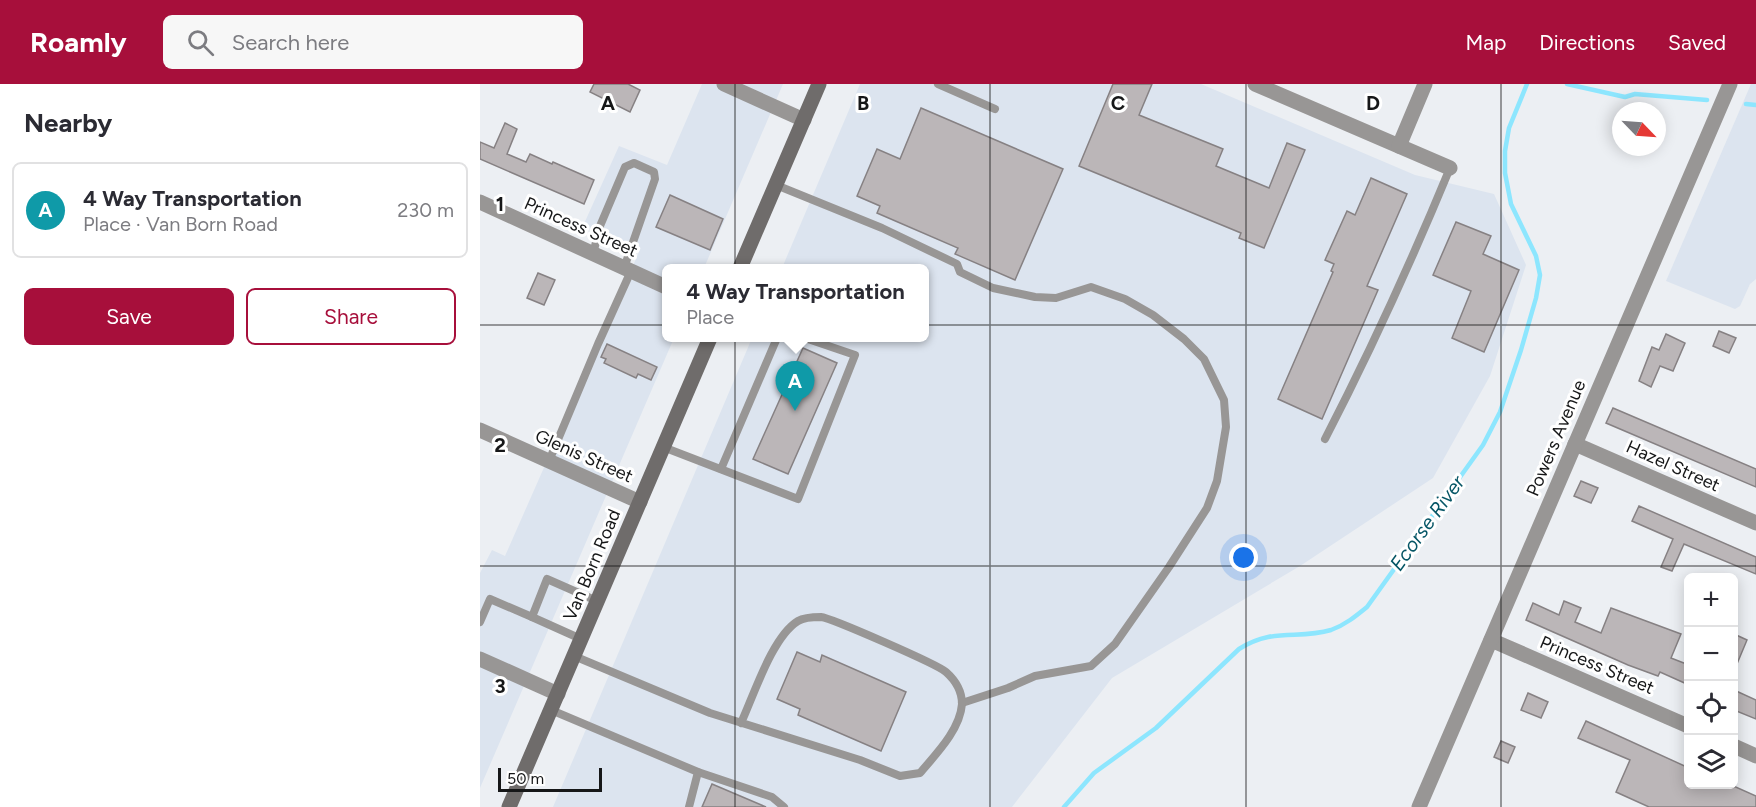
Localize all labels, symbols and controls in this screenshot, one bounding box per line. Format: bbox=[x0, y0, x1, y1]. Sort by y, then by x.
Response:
search box bbox=[163, 15, 583, 69]
text: Roamly bbox=[30, 25, 127, 59]
icon: search bbox=[184, 26, 217, 59]
text: Search here bbox=[232, 29, 349, 56]
text: Map bbox=[1465, 30, 1506, 55]
text: Directions bbox=[1539, 30, 1635, 55]
text: Saved bbox=[1668, 30, 1726, 55]
text: A bbox=[601, 91, 616, 115]
text: B bbox=[857, 91, 869, 115]
text: C bbox=[1111, 91, 1125, 115]
text: D bbox=[1366, 91, 1380, 115]
north arrow bbox=[1612, 102, 1666, 156]
text: Nearby bbox=[24, 107, 112, 139]
text: 4 Way Transportation bbox=[83, 185, 302, 212]
text: 1 bbox=[496, 192, 504, 216]
street label: Princess Street bbox=[521, 192, 641, 262]
text: A bbox=[38, 198, 53, 222]
text: 230 m bbox=[397, 198, 454, 222]
text: Place · Van Born Road bbox=[83, 212, 278, 236]
popup bbox=[662, 264, 929, 342]
text: 4 Way Transportation bbox=[686, 278, 905, 305]
button: Save bbox=[24, 288, 234, 345]
button: Share bbox=[246, 288, 456, 345]
text: Place bbox=[686, 305, 734, 329]
pin: A bbox=[776, 362, 814, 411]
street label: Powers Avenue bbox=[1522, 376, 1590, 499]
street label: Glenis Street bbox=[532, 425, 637, 487]
text: 2 bbox=[494, 433, 506, 457]
street label: Hazel Street bbox=[1623, 436, 1723, 496]
water label: Ecorse River bbox=[1385, 470, 1470, 575]
street label: Van Born Road bbox=[559, 506, 625, 624]
your location bbox=[1229, 543, 1258, 572]
map controls bbox=[1684, 573, 1738, 789]
button: + bbox=[1684, 573, 1738, 627]
button: − bbox=[1684, 627, 1738, 681]
street label: Princess Street bbox=[1537, 631, 1658, 699]
text: 3 bbox=[494, 674, 506, 698]
button: locate bbox=[1684, 681, 1738, 735]
button: layers bbox=[1684, 735, 1738, 789]
scale bar bbox=[498, 765, 602, 792]
text: 50 m bbox=[507, 769, 544, 788]

